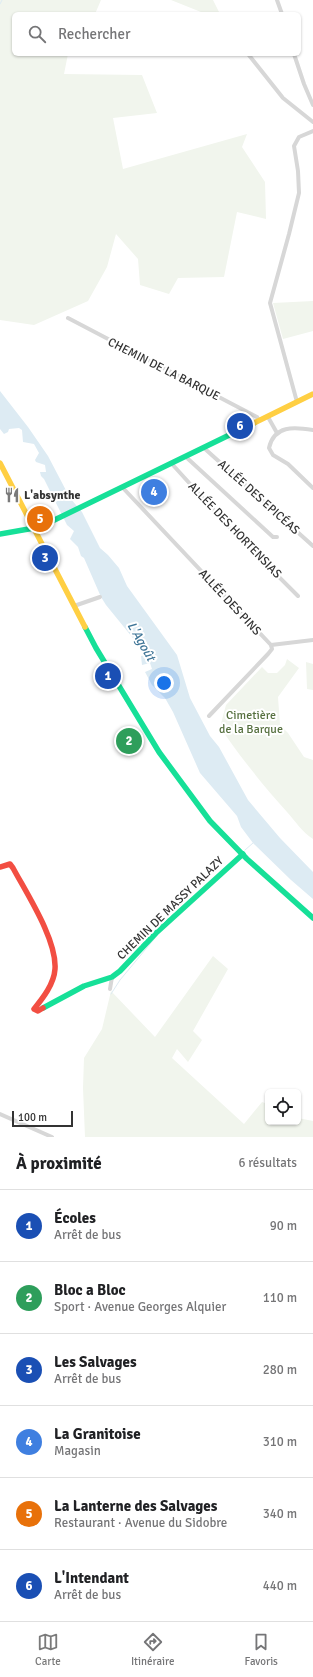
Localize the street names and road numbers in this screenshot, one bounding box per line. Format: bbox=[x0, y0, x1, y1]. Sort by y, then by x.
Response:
street label: CHEMIN DE LA BARQUE bbox=[105, 335, 222, 404]
street label: ALLÉE DES EPICÉAS bbox=[215, 457, 303, 538]
street label: ALLÉE DES HORTENSIAS bbox=[185, 479, 285, 582]
street label: ALLÉE DES PINS bbox=[195, 566, 264, 639]
street label: CHEMIN DE MASSY PALAZY bbox=[114, 854, 227, 963]

